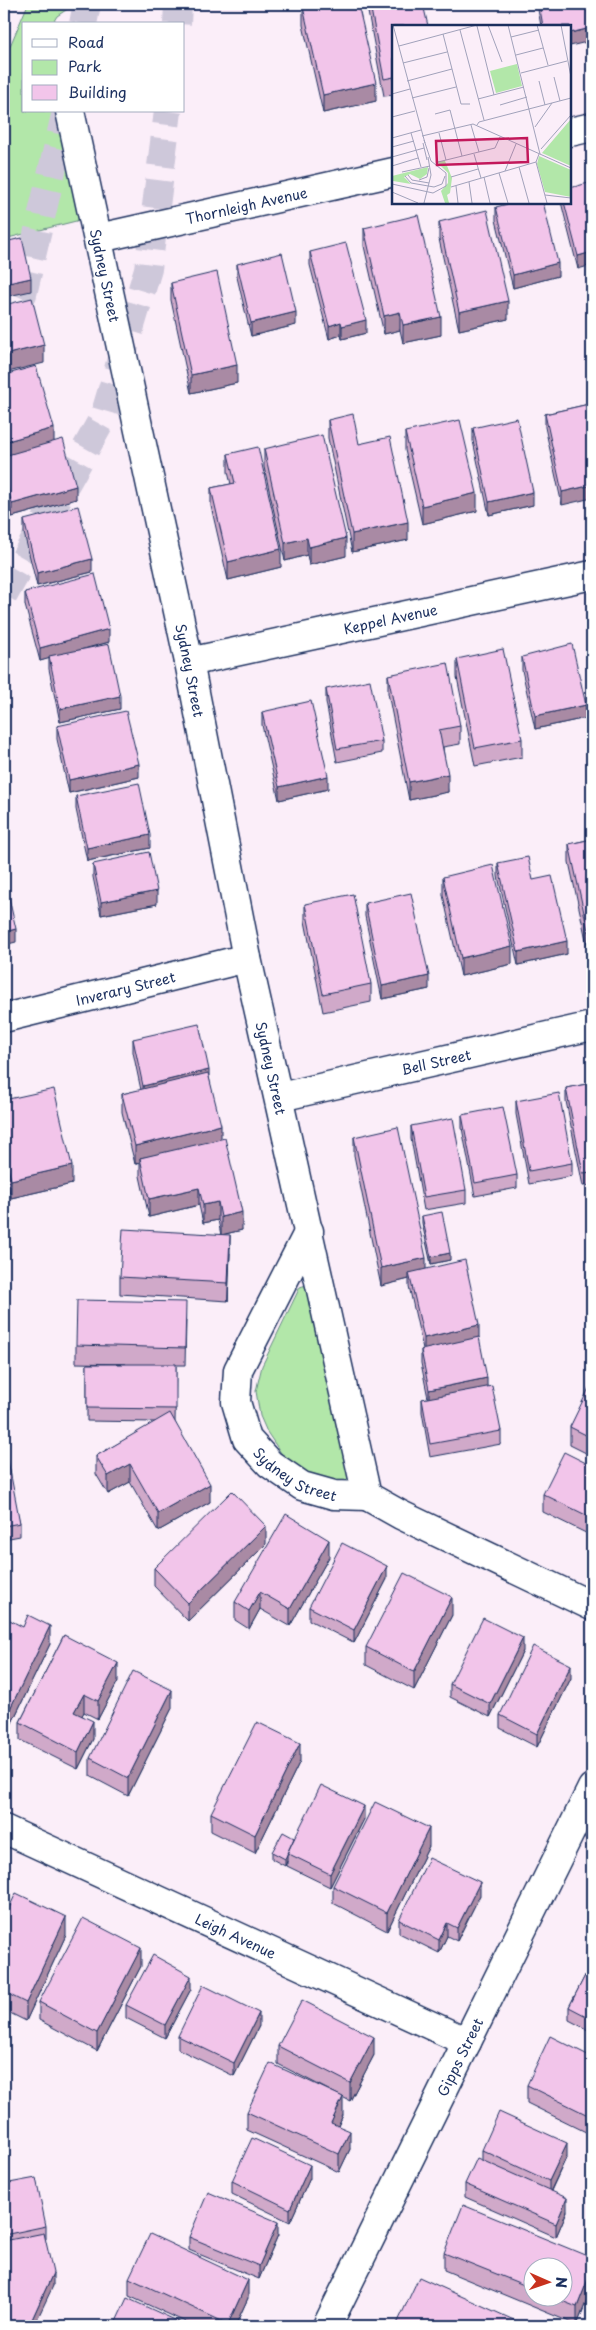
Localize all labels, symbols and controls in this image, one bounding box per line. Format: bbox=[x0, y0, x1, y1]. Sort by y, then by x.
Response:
legend bbox=[22, 22, 185, 112]
inset map bbox=[392, 25, 571, 204]
text: Road bbox=[68, 30, 104, 53]
text: Park bbox=[68, 54, 102, 77]
text: Building bbox=[68, 80, 127, 103]
street label: Thornleigh Avenue bbox=[183, 181, 310, 229]
street label: Sydney Street bbox=[85, 227, 126, 324]
street label: Keppel Avenue bbox=[341, 598, 440, 639]
street label: Sydney Street bbox=[170, 622, 210, 719]
street label: Inverary Street bbox=[73, 966, 178, 1010]
street label: Sydney Street bbox=[251, 1019, 292, 1117]
street label: Bell Street bbox=[399, 1043, 473, 1080]
street label: Sydney Street bbox=[249, 1442, 340, 1506]
street label: Leigh Avenue bbox=[192, 1908, 280, 1963]
street label: Gipps Street bbox=[431, 2014, 488, 2100]
north arrow bbox=[524, 2258, 574, 2308]
text: N bbox=[551, 2277, 572, 2288]

